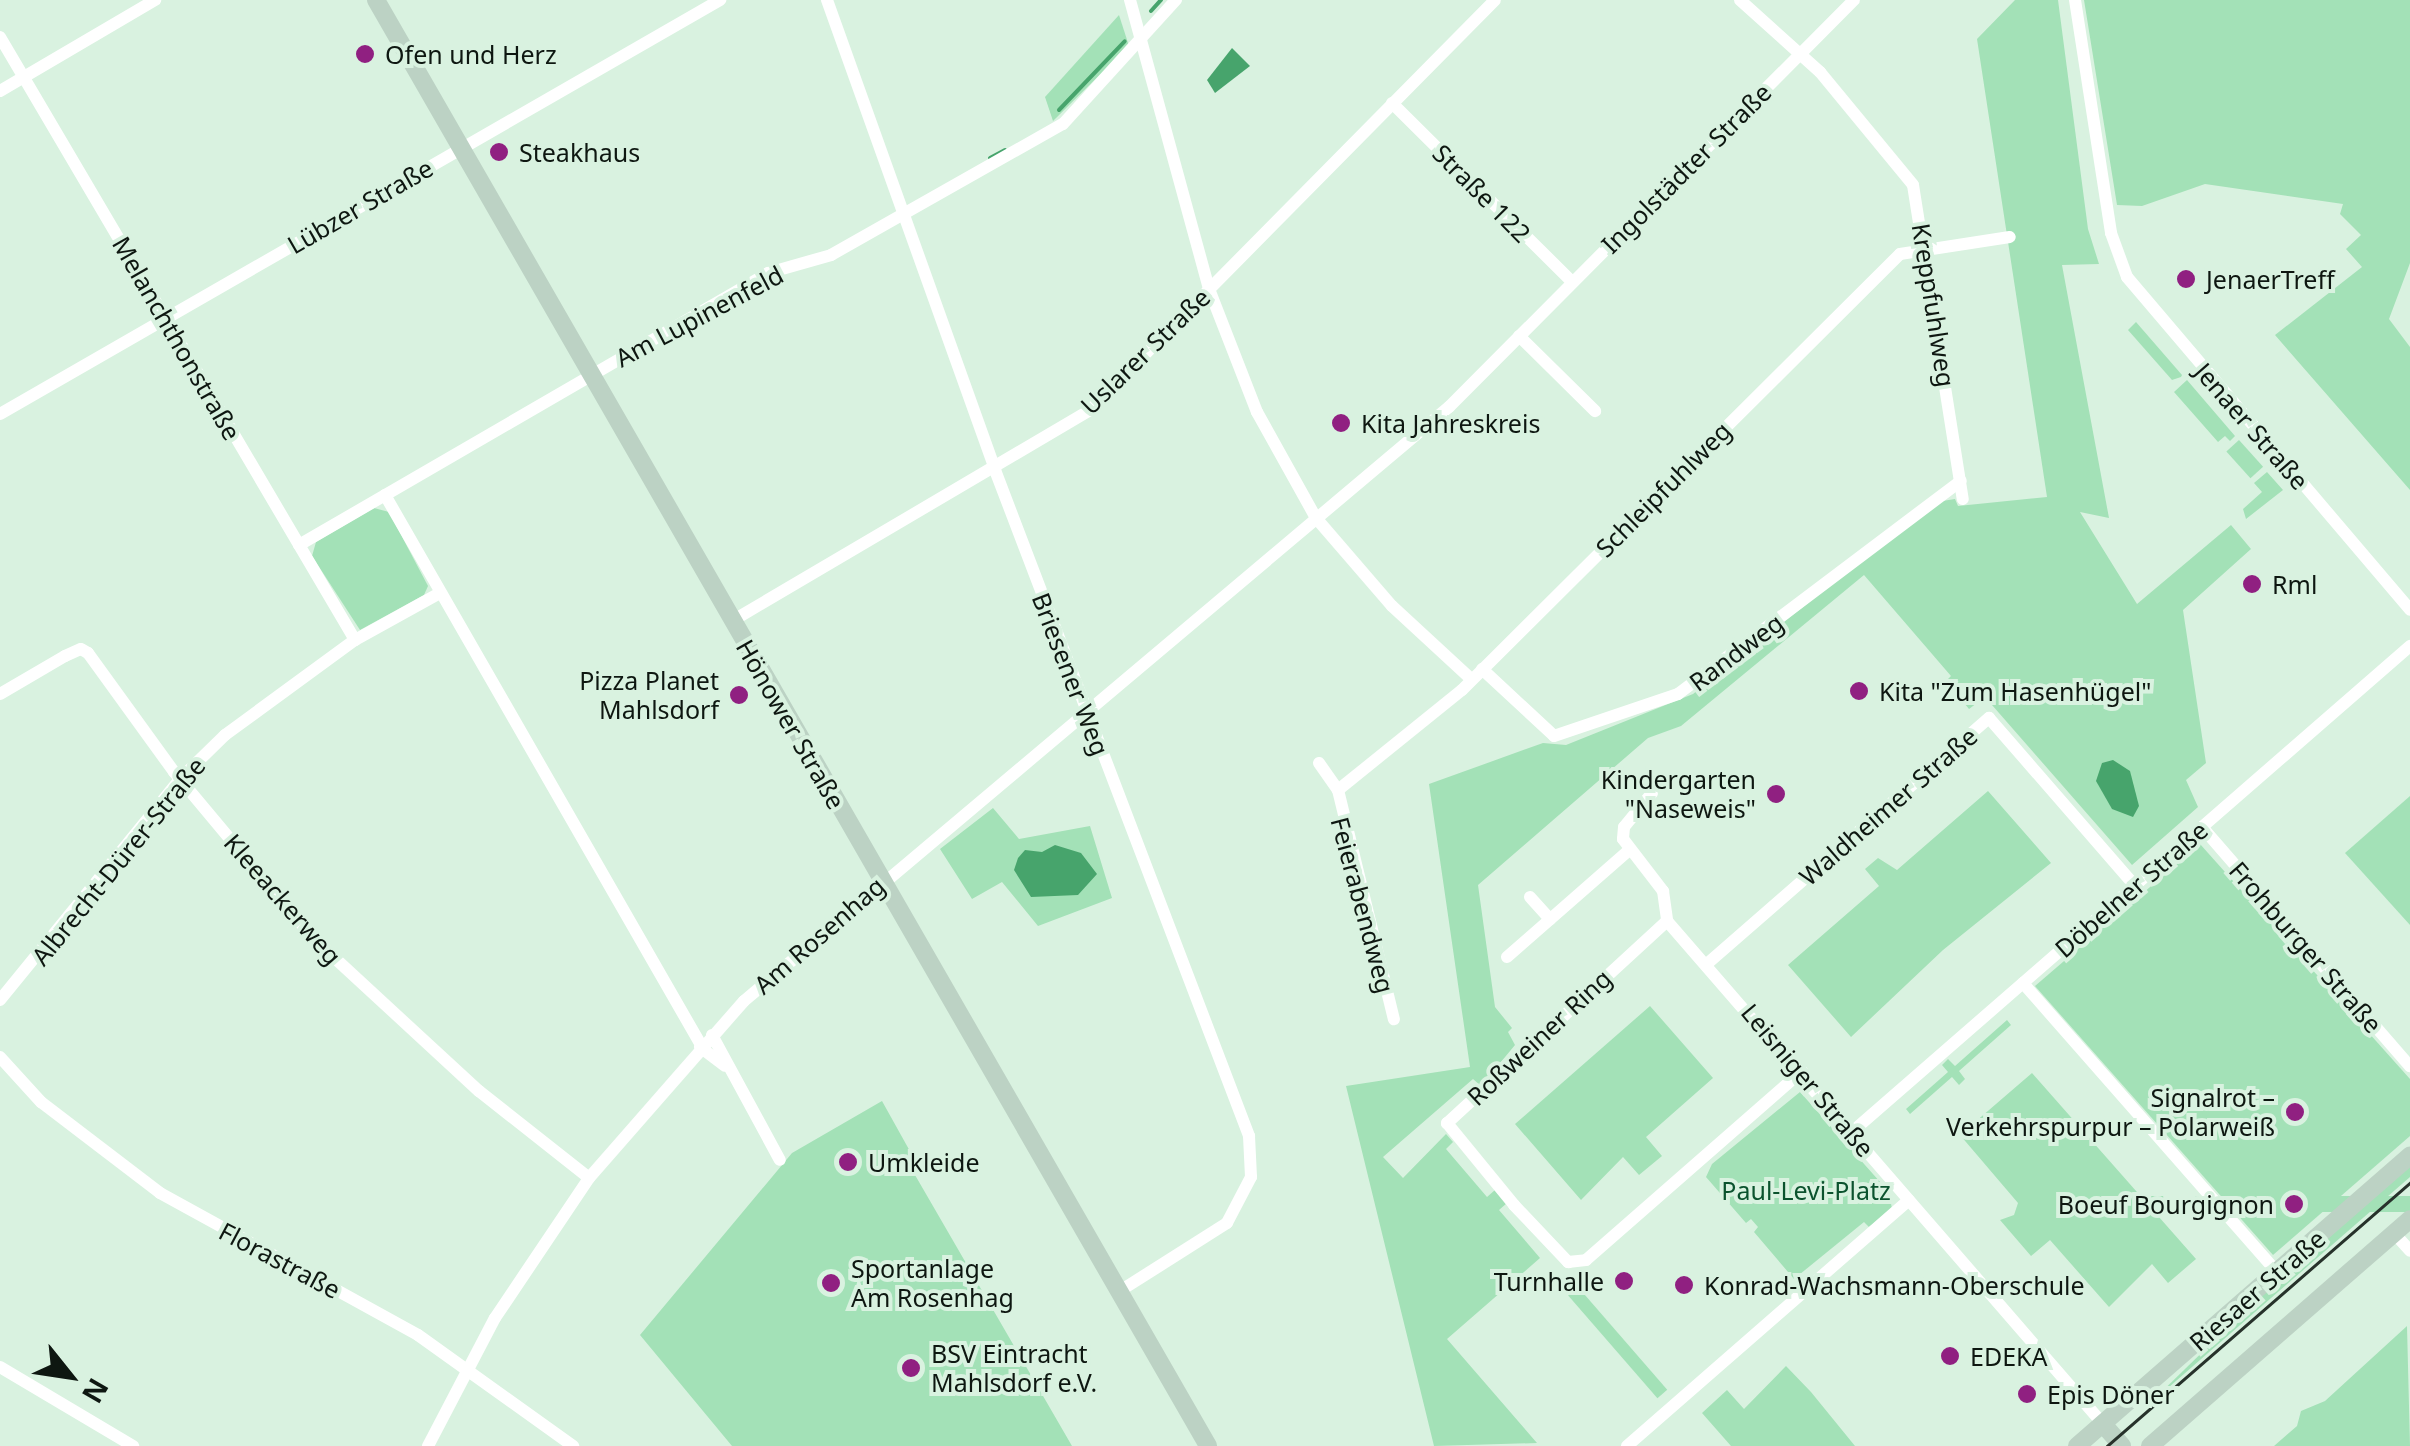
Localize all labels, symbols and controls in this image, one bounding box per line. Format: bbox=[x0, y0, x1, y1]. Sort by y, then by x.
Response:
place label: Ofen und Herz bbox=[385, 39, 557, 69]
marker: Ofen und Herz bbox=[354, 43, 376, 65]
street label: Ingolstädter Straße bbox=[1595, 77, 1777, 259]
place label: Steakhaus bbox=[519, 137, 640, 167]
street label: Straße 122 bbox=[1427, 138, 1537, 248]
marker: Steakhaus bbox=[488, 141, 510, 163]
street label: Lübzer Straße bbox=[282, 152, 438, 260]
street label: Kreppfuhlweg bbox=[1906, 221, 1962, 389]
street label: Melanchthonstraße bbox=[107, 231, 247, 445]
street label: Am Lupinenfeld bbox=[610, 259, 788, 373]
place label: JenaerTreff bbox=[2206, 264, 2335, 294]
marker: JenaerTreff bbox=[2175, 268, 2197, 290]
street label: Uslarer Straße bbox=[1074, 282, 1216, 420]
street label: Jenaer Straße bbox=[2189, 357, 2315, 495]
place label: Kita Jahreskreis bbox=[1361, 408, 1540, 438]
marker: Kita Jahreskreis bbox=[1330, 412, 1352, 434]
street label: Schleipfuhlweg bbox=[1589, 415, 1737, 563]
place label: Rml bbox=[2272, 569, 2317, 599]
marker: Rml bbox=[2241, 573, 2263, 595]
street label: Briesener Weg bbox=[1026, 588, 1116, 760]
street label: Randweg bbox=[1683, 607, 1789, 697]
street label: Hönower Straße bbox=[730, 634, 852, 814]
place label: Pizza Planet Mahlsdorf bbox=[579, 666, 719, 725]
place label: Kita "Zum Hasenhügel" bbox=[1879, 676, 2151, 706]
marker: Kita "Zum Hasenhügel" bbox=[1848, 680, 1870, 702]
marker: Pizza Planet Mahlsdorf bbox=[728, 684, 750, 706]
street label: Waldheimer Straße bbox=[1793, 721, 1983, 891]
street label: Albrecht-Dürer-Straße bbox=[25, 751, 211, 971]
place label: Kindergarten "Naseweis" bbox=[1601, 765, 1756, 824]
marker: Kindergarten "Naseweis" bbox=[1765, 783, 1787, 805]
street label: Feierabendweg bbox=[1325, 814, 1401, 996]
street label: Döbelner Straße bbox=[2049, 815, 2213, 963]
street label: Kleeackerweg bbox=[218, 828, 348, 970]
street label: Frohburger Straße bbox=[2223, 855, 2389, 1039]
street label: Am Rosenhag bbox=[748, 870, 890, 1000]
street label: Roßweiner Ring bbox=[1461, 963, 1617, 1111]
street label: Leisniger Straße bbox=[1735, 997, 1881, 1163]
place label: Signalrot – Verkehrspurpur – Polarweiß bbox=[1946, 1083, 2275, 1142]
marker: Signalrot – Verkehrspurpur – Polarweiß bbox=[2284, 1101, 2306, 1123]
place label: Umkleide bbox=[868, 1147, 979, 1177]
marker: Umkleide bbox=[837, 1151, 859, 1173]
park label: Paul-Levi-Platz bbox=[1721, 1175, 1891, 1205]
place label: Boeuf Bourgignon bbox=[2058, 1189, 2274, 1219]
marker: Boeuf Bourgignon bbox=[2283, 1193, 2305, 1215]
street label: Florastraße bbox=[214, 1216, 346, 1304]
street label: Riesaer Straße bbox=[2183, 1223, 2331, 1357]
place label: Sportanlage Am Rosenhag bbox=[851, 1254, 1014, 1313]
place label: Turnhalle bbox=[1494, 1266, 1604, 1296]
marker: Turnhalle bbox=[1613, 1270, 1635, 1292]
place label: Konrad-Wachsmann-Oberschule bbox=[1704, 1270, 2085, 1300]
marker: Sportanlage Am Rosenhag bbox=[820, 1272, 842, 1294]
marker: Konrad-Wachsmann-Oberschule bbox=[1673, 1274, 1695, 1296]
north arrow bbox=[20, 1326, 120, 1426]
place label: BSV Eintracht Mahlsdorf e.V. bbox=[931, 1339, 1097, 1398]
place label: EDEKA bbox=[1970, 1341, 2047, 1371]
marker: EDEKA bbox=[1939, 1345, 1961, 1367]
marker: BSV Eintracht Mahlsdorf e.V. bbox=[900, 1357, 922, 1379]
text: N bbox=[74, 1372, 118, 1410]
place label: Epis Döner bbox=[2047, 1379, 2174, 1409]
marker: Epis Döner bbox=[2016, 1383, 2038, 1405]

